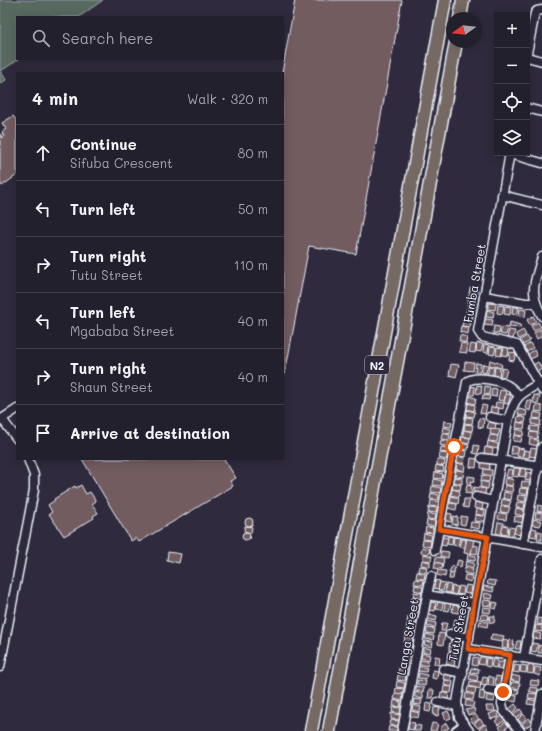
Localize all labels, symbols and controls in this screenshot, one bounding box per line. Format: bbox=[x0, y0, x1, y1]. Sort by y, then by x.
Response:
north arrow bbox=[446, 12, 482, 48]
map controls bbox=[494, 12, 530, 156]
button: + bbox=[494, 12, 530, 48]
search box bbox=[16, 16, 284, 60]
icon: search bbox=[30, 27, 52, 49]
text: Search here bbox=[62, 28, 153, 48]
button: − bbox=[494, 48, 530, 84]
button: locate bbox=[494, 84, 530, 120]
text: 4 min bbox=[32, 87, 78, 109]
text: Walk · 320 m bbox=[187, 90, 268, 107]
button: layers bbox=[494, 120, 530, 156]
text: Continue bbox=[70, 134, 137, 154]
icon: ahead bbox=[32, 142, 54, 164]
text: 80 m bbox=[238, 144, 268, 161]
text: Sifuba Crescent bbox=[70, 154, 173, 171]
icon: left bbox=[32, 198, 54, 220]
text: Turn left bbox=[70, 199, 135, 219]
text: 50 m bbox=[238, 200, 268, 217]
street label: Fumba Street bbox=[459, 242, 489, 324]
text: Turn right bbox=[70, 246, 147, 266]
icon: right bbox=[32, 254, 54, 276]
text: 110 m bbox=[234, 256, 268, 273]
text: Tutu Street bbox=[70, 266, 143, 283]
text: Turn left bbox=[70, 302, 135, 322]
icon: left bbox=[32, 310, 54, 332]
text: 40 m bbox=[238, 312, 268, 329]
text: Mgababa Street bbox=[70, 322, 174, 339]
road number: N2 bbox=[365, 356, 389, 374]
text: Turn right bbox=[70, 358, 147, 378]
icon: right bbox=[32, 366, 54, 388]
text: 40 m bbox=[238, 368, 268, 385]
text: Shaun Street bbox=[70, 378, 153, 395]
icon: arrive bbox=[32, 422, 54, 444]
text: Arrive at destination bbox=[70, 423, 230, 443]
route start bbox=[445, 438, 463, 456]
street label: Tutu Street bbox=[444, 594, 472, 662]
street label: Langa Street bbox=[392, 598, 422, 676]
route end bbox=[494, 683, 512, 701]

